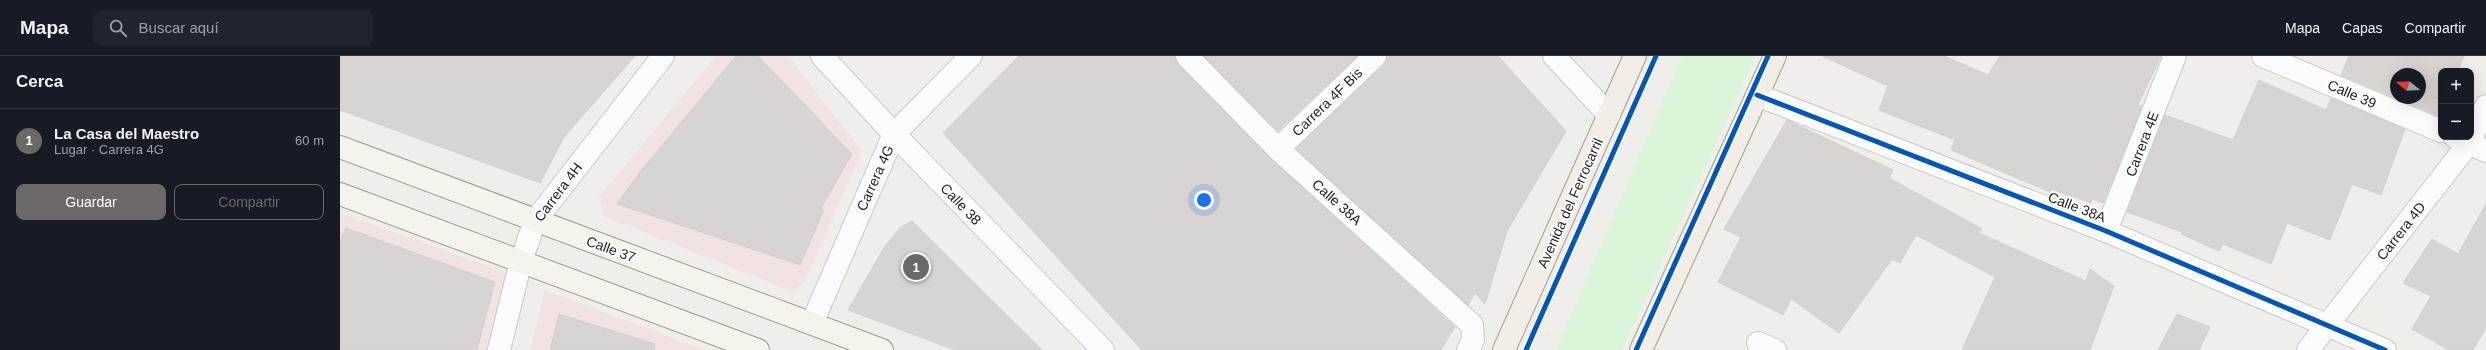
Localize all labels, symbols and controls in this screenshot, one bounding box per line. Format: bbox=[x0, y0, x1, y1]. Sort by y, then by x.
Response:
search box bbox=[93, 10, 373, 46]
text: Mapa bbox=[20, 17, 69, 38]
icon: search bbox=[107, 17, 129, 39]
text: Buscar aquí bbox=[139, 19, 219, 36]
text: Mapa bbox=[2285, 20, 2320, 36]
text: Capas bbox=[2342, 20, 2383, 36]
text: Compartir bbox=[2405, 20, 2466, 36]
street label: Carrera 4F Bis bbox=[1289, 65, 1365, 139]
north arrow bbox=[2390, 68, 2426, 104]
map controls bbox=[2438, 68, 2474, 140]
button: + bbox=[2438, 68, 2474, 104]
text: Cerca bbox=[16, 72, 63, 91]
street label: Calle 39 bbox=[2325, 77, 2379, 111]
button: − bbox=[2438, 104, 2474, 140]
street label: Carrera 4E bbox=[2122, 109, 2162, 179]
text: La Casa del Maestro bbox=[54, 125, 199, 142]
text: 1 bbox=[25, 133, 33, 148]
text: 60 m bbox=[295, 133, 324, 148]
street label: Avenida del Ferrocarril bbox=[1534, 136, 1606, 270]
text: Lugar · Carrera 4G bbox=[54, 142, 164, 157]
street label: Carrera 4G bbox=[853, 143, 897, 213]
street label: Carrera 4H bbox=[531, 160, 585, 224]
street label: Calle 38A bbox=[1309, 176, 1365, 229]
street label: Calle 38 bbox=[937, 180, 985, 228]
button: Guardar bbox=[16, 184, 166, 220]
button: Compartir bbox=[174, 184, 324, 220]
street label: Calle 38A bbox=[2046, 189, 2109, 226]
your location bbox=[1194, 190, 1214, 210]
street label: Carrera 4D bbox=[2373, 199, 2429, 263]
street label: Calle 37 bbox=[584, 233, 638, 265]
pin: 1 bbox=[903, 252, 929, 282]

